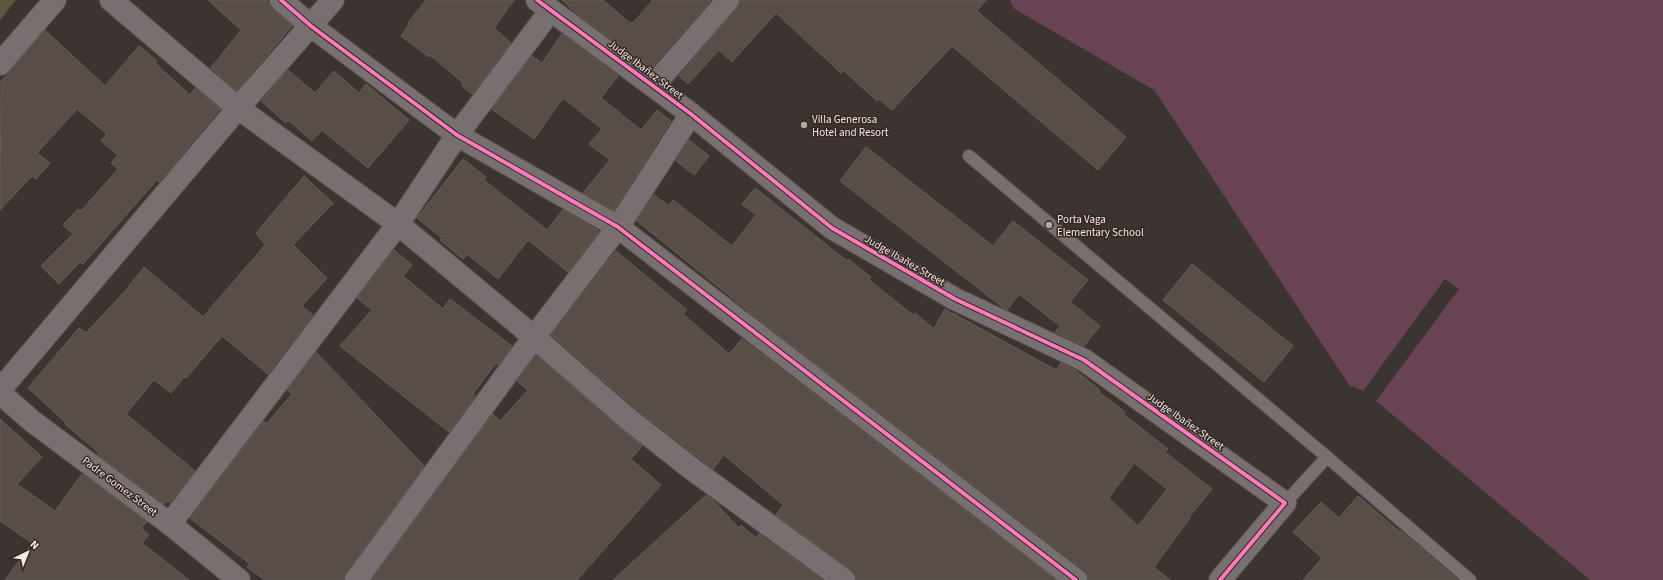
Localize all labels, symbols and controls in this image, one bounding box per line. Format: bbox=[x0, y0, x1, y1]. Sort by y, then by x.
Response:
street label: Judge Ibañez Street bbox=[605, 36, 687, 103]
place label: Villa Generosa Hotel and Resort bbox=[812, 112, 889, 140]
marker: Villa Generosa Hotel and Resort bbox=[799, 120, 809, 130]
place label: Porta Vaga Elementary School bbox=[1057, 212, 1144, 240]
marker: Porta Vaga Elementary School bbox=[1044, 220, 1054, 230]
street label: Judge Ibañez Street bbox=[862, 231, 948, 290]
street label: Judge Ibañez Street bbox=[1144, 389, 1227, 454]
street label: Padre Gomez Street bbox=[79, 453, 161, 520]
north arrow bbox=[8, 532, 48, 572]
text: N bbox=[27, 537, 42, 553]

